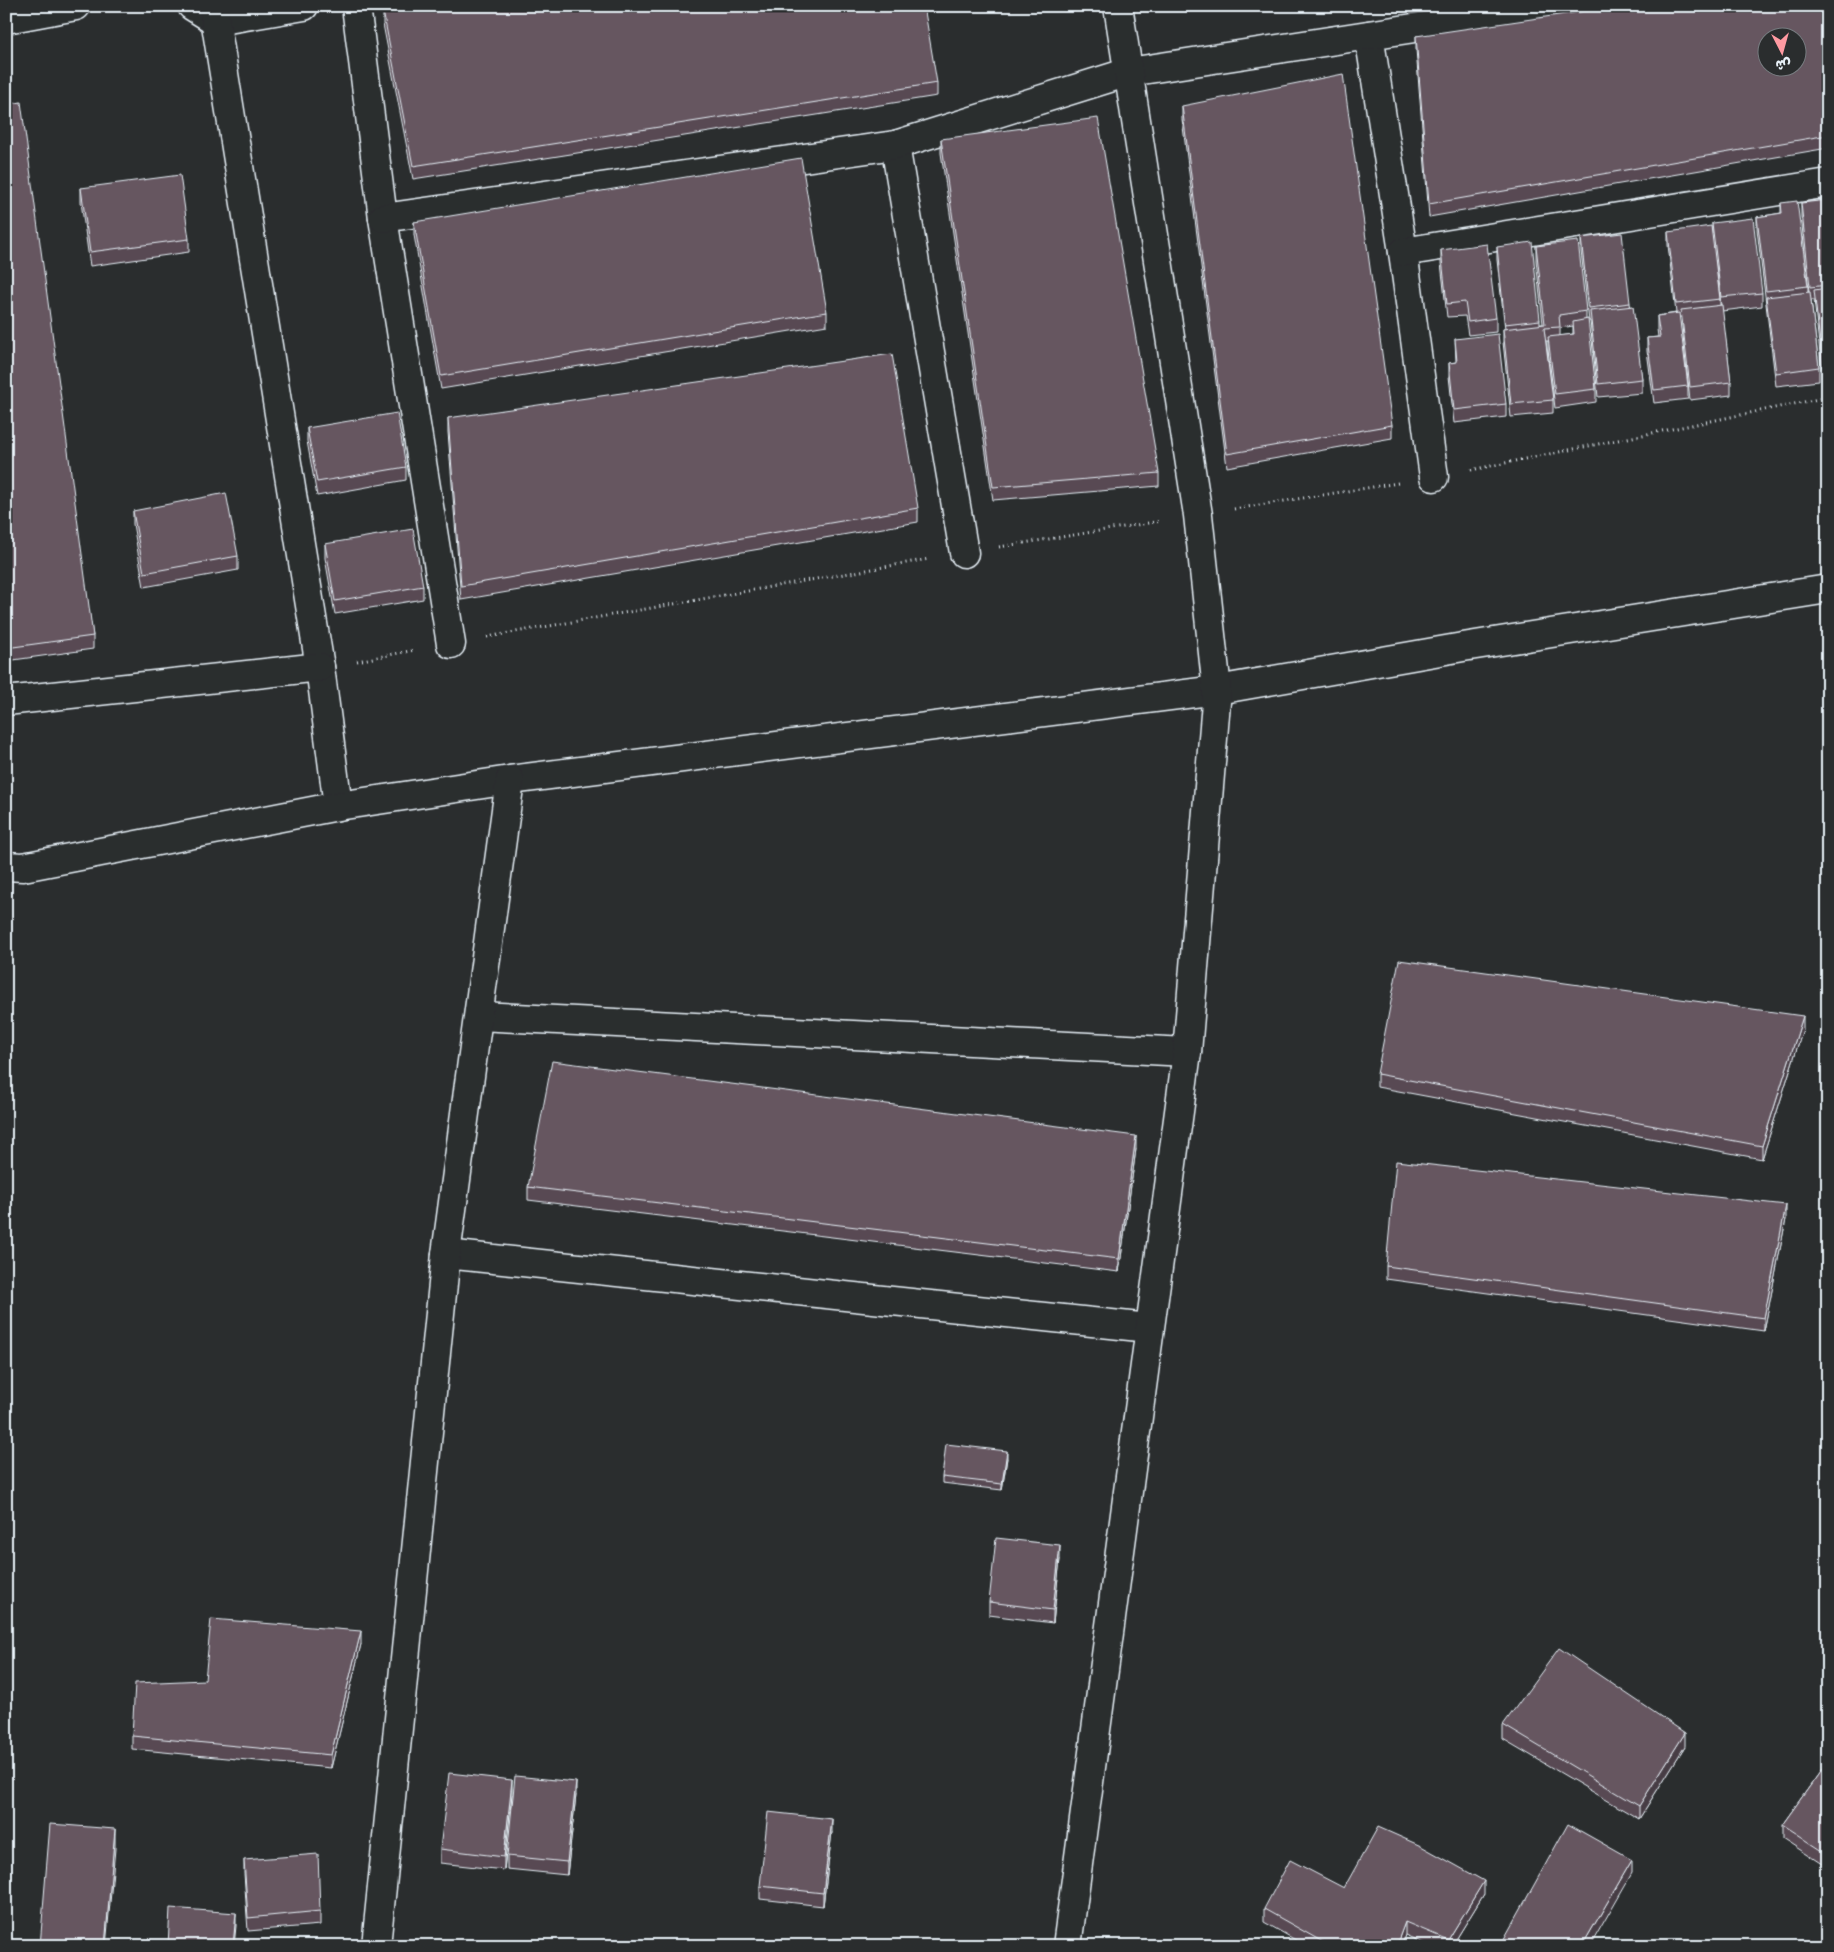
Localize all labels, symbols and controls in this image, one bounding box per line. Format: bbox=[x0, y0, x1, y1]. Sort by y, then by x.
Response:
north arrow bbox=[1756, 28, 1806, 78]
text: ش bbox=[1775, 55, 1792, 74]

